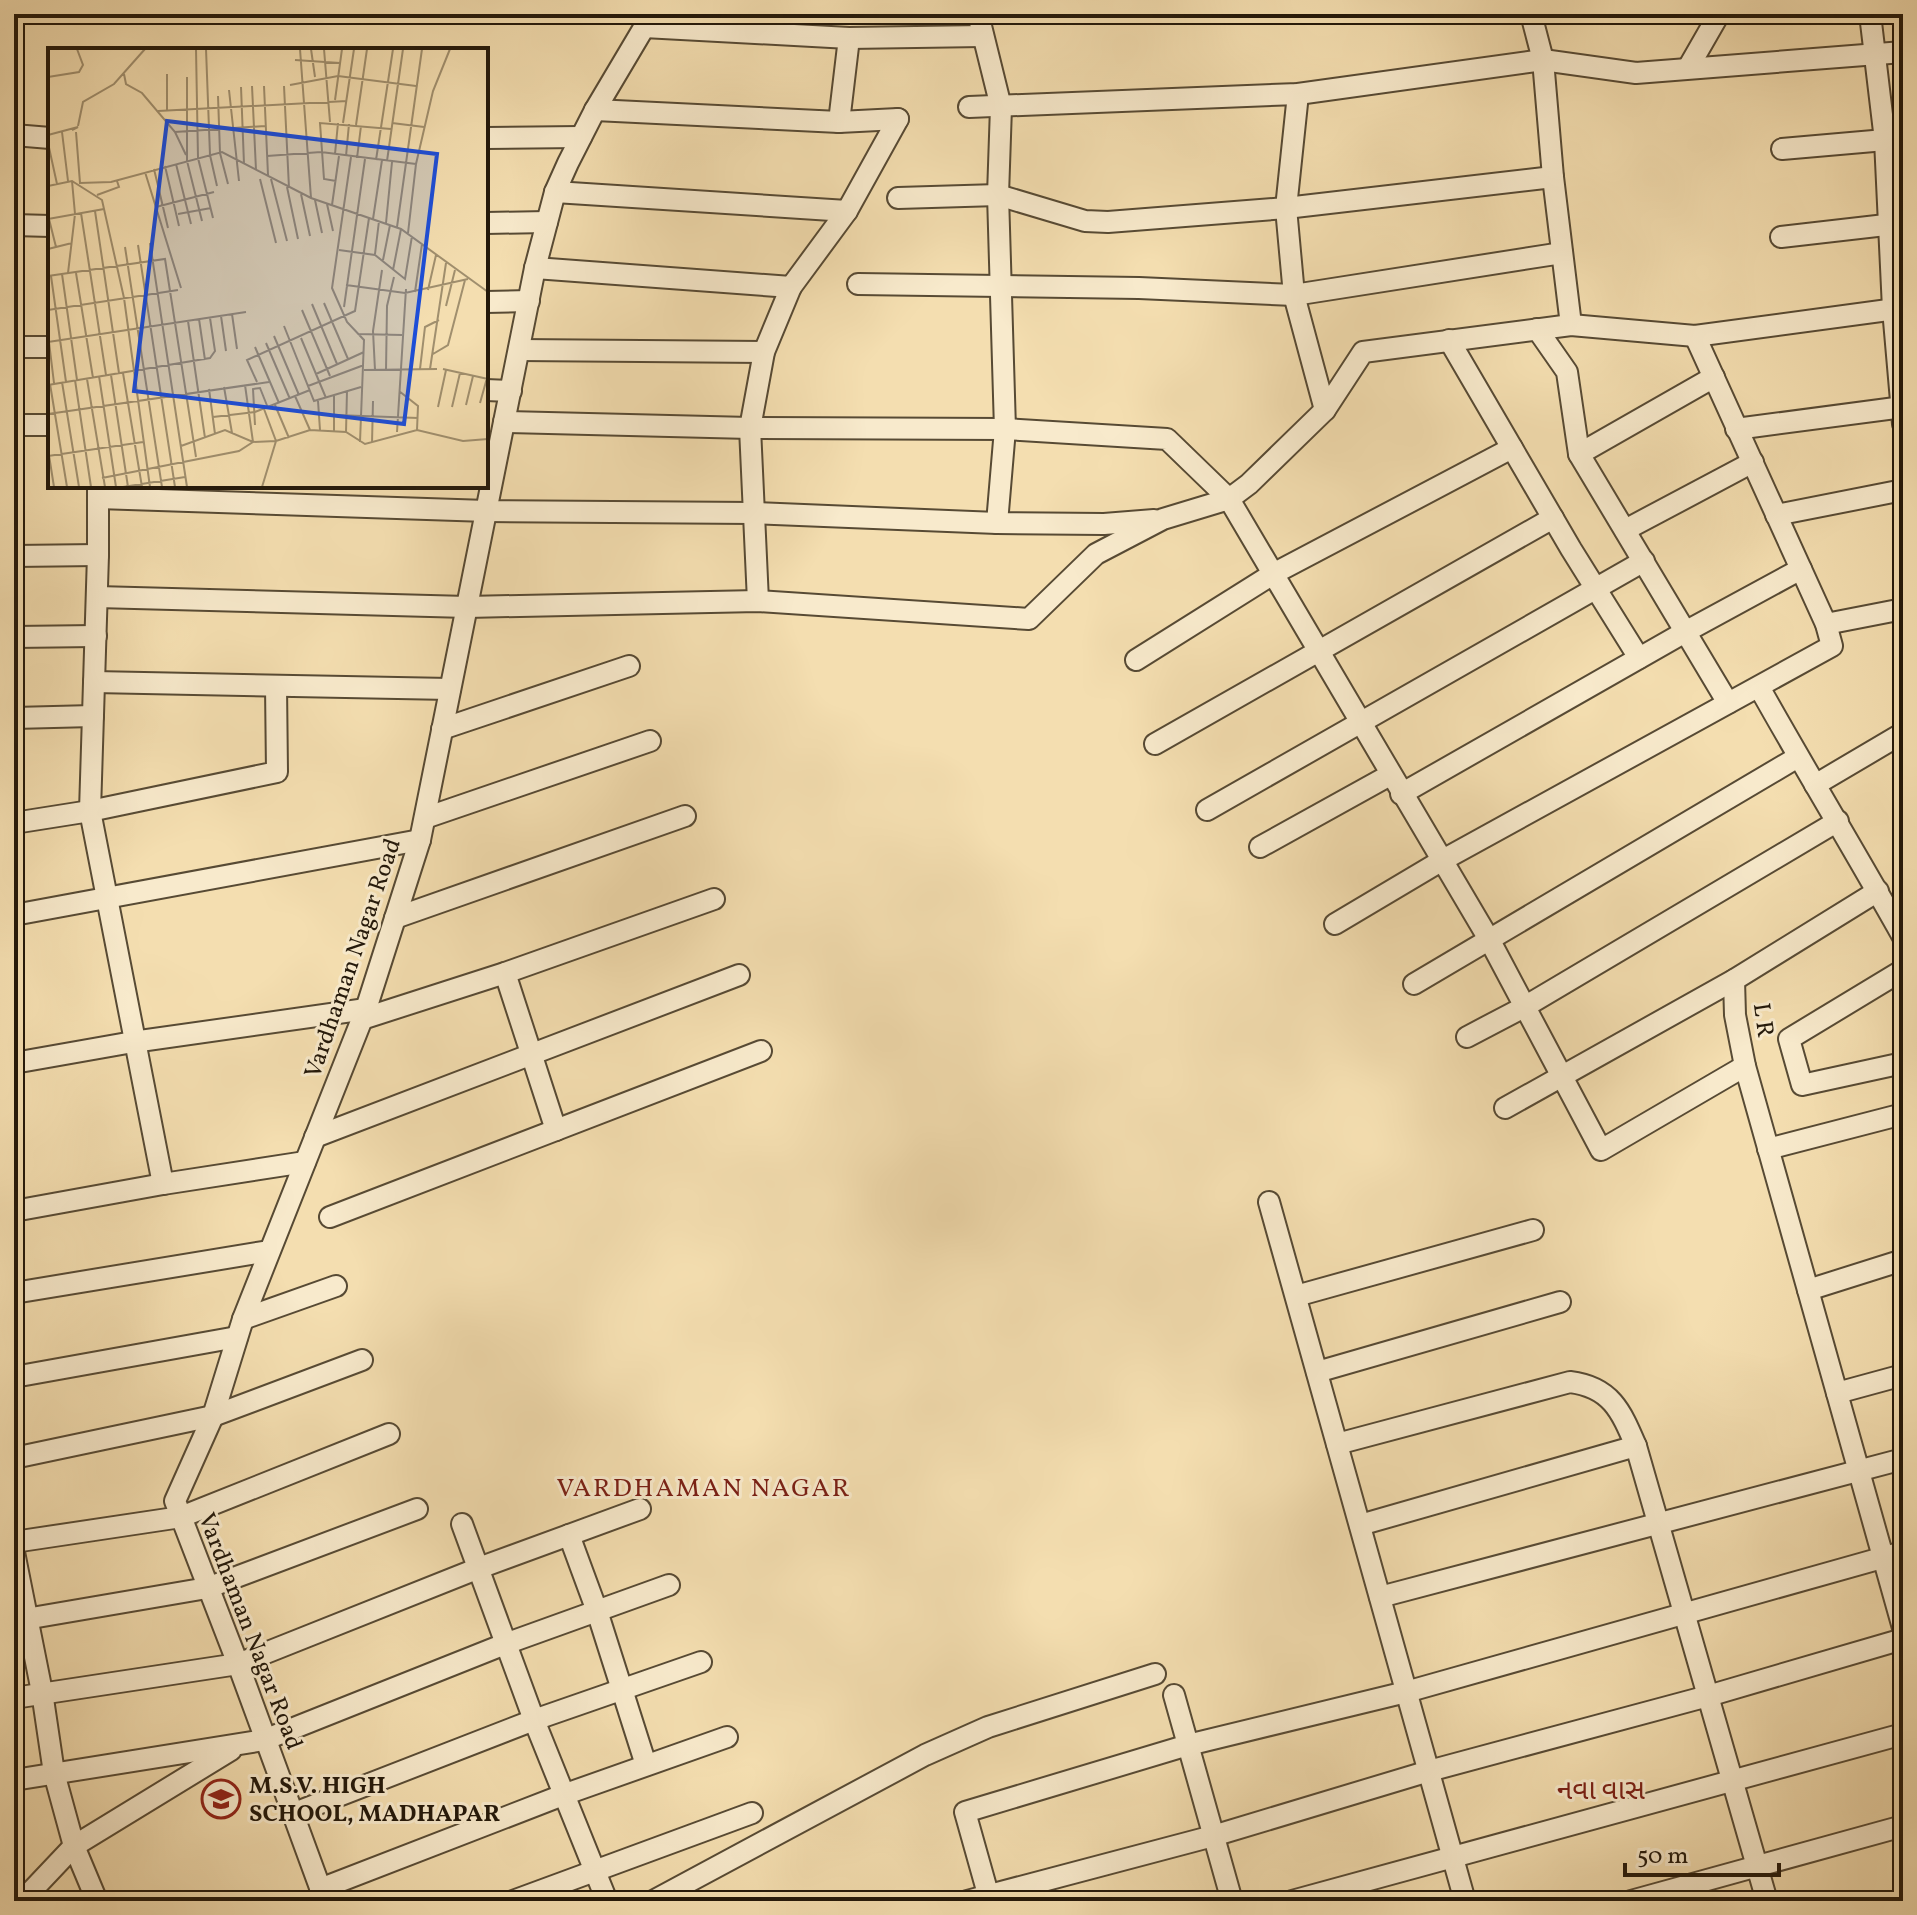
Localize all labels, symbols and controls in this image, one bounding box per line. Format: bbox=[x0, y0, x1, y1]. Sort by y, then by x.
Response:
inset map bbox=[48, 48, 488, 488]
street label: Vardhaman Nagar Road bbox=[297, 834, 411, 1083]
street label: L R bbox=[1743, 1001, 1781, 1040]
district label: VARDHAMAN NAGAR bbox=[556, 1471, 852, 1507]
street label: Vardhaman Nagar Road bbox=[188, 1508, 310, 1755]
place label: M.S.V. HIGH SCHOOL, MADHAPAR bbox=[249, 1770, 500, 1832]
district label: નવા વાસ bbox=[1557, 1772, 1645, 1811]
school or university icon: M.S.V. HIGH SCHOOL, MADHAPAR bbox=[200, 1778, 242, 1820]
scale bar bbox=[1625, 1827, 1779, 1877]
text: 50 m bbox=[1637, 1840, 1689, 1874]

